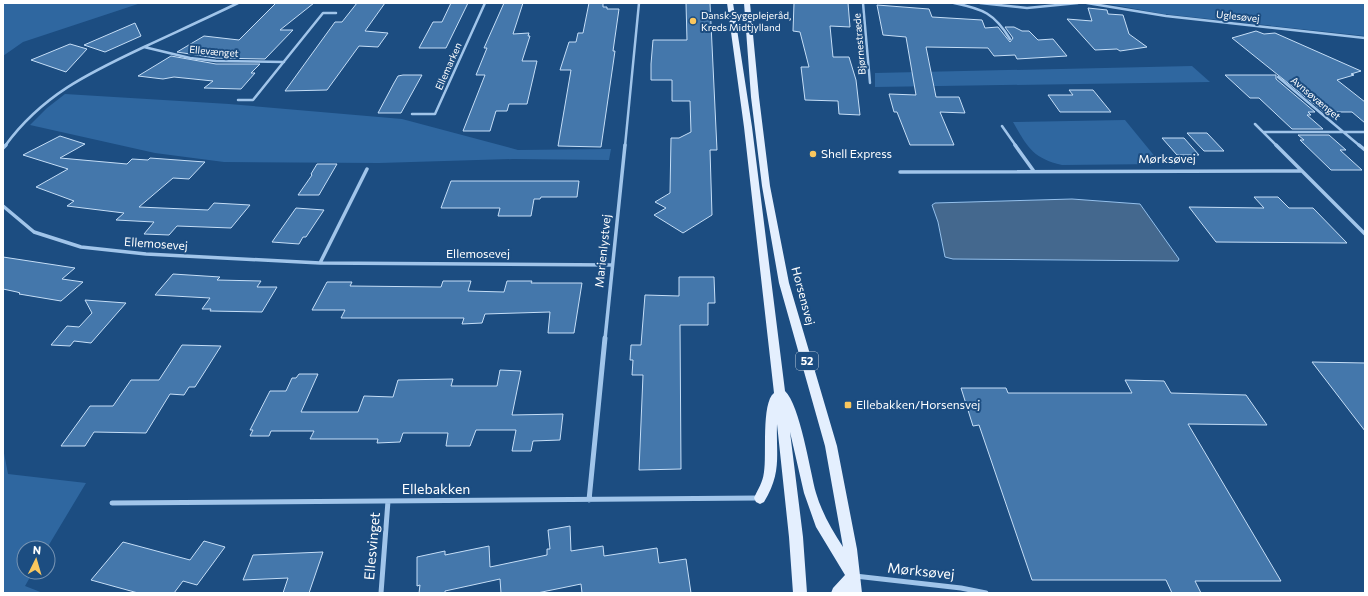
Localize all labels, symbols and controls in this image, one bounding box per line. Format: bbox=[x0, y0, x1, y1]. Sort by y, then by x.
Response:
street label: Uglesøvej bbox=[1216, 8, 1260, 24]
place label: Dansk Sygeplejeråd, Kreds Midtjylland bbox=[701, 9, 791, 33]
street label: Bjørnestræde bbox=[850, 13, 868, 75]
marker: Dansk Sygeplejeråd, Kreds Midtjylland bbox=[688, 16, 698, 26]
street label: Ellemarken bbox=[432, 41, 464, 91]
street label: Ellevænget bbox=[189, 43, 239, 59]
street label: Avnsøvænget bbox=[1289, 74, 1343, 122]
place label: Shell Express bbox=[821, 146, 892, 160]
marker: Shell Express bbox=[808, 149, 818, 159]
street label: Mørksøvej bbox=[1138, 151, 1196, 165]
street label: Marienlystvej bbox=[591, 214, 613, 288]
street label: Ellemosevej bbox=[124, 234, 189, 252]
street label: Ellemosevej bbox=[446, 246, 510, 260]
street label: Horsensvej bbox=[789, 265, 819, 327]
road number: 52 bbox=[796, 352, 818, 370]
place label: Ellebakken/Horsensvej bbox=[856, 397, 980, 411]
marker: Ellebakken/Horsensvej bbox=[843, 400, 853, 410]
street label: Ellebakken bbox=[402, 480, 470, 497]
street label: Ellesvinget bbox=[360, 511, 383, 581]
north arrow bbox=[16, 540, 56, 580]
text: N bbox=[32, 543, 42, 556]
street label: Mørksøvej bbox=[887, 559, 955, 582]

